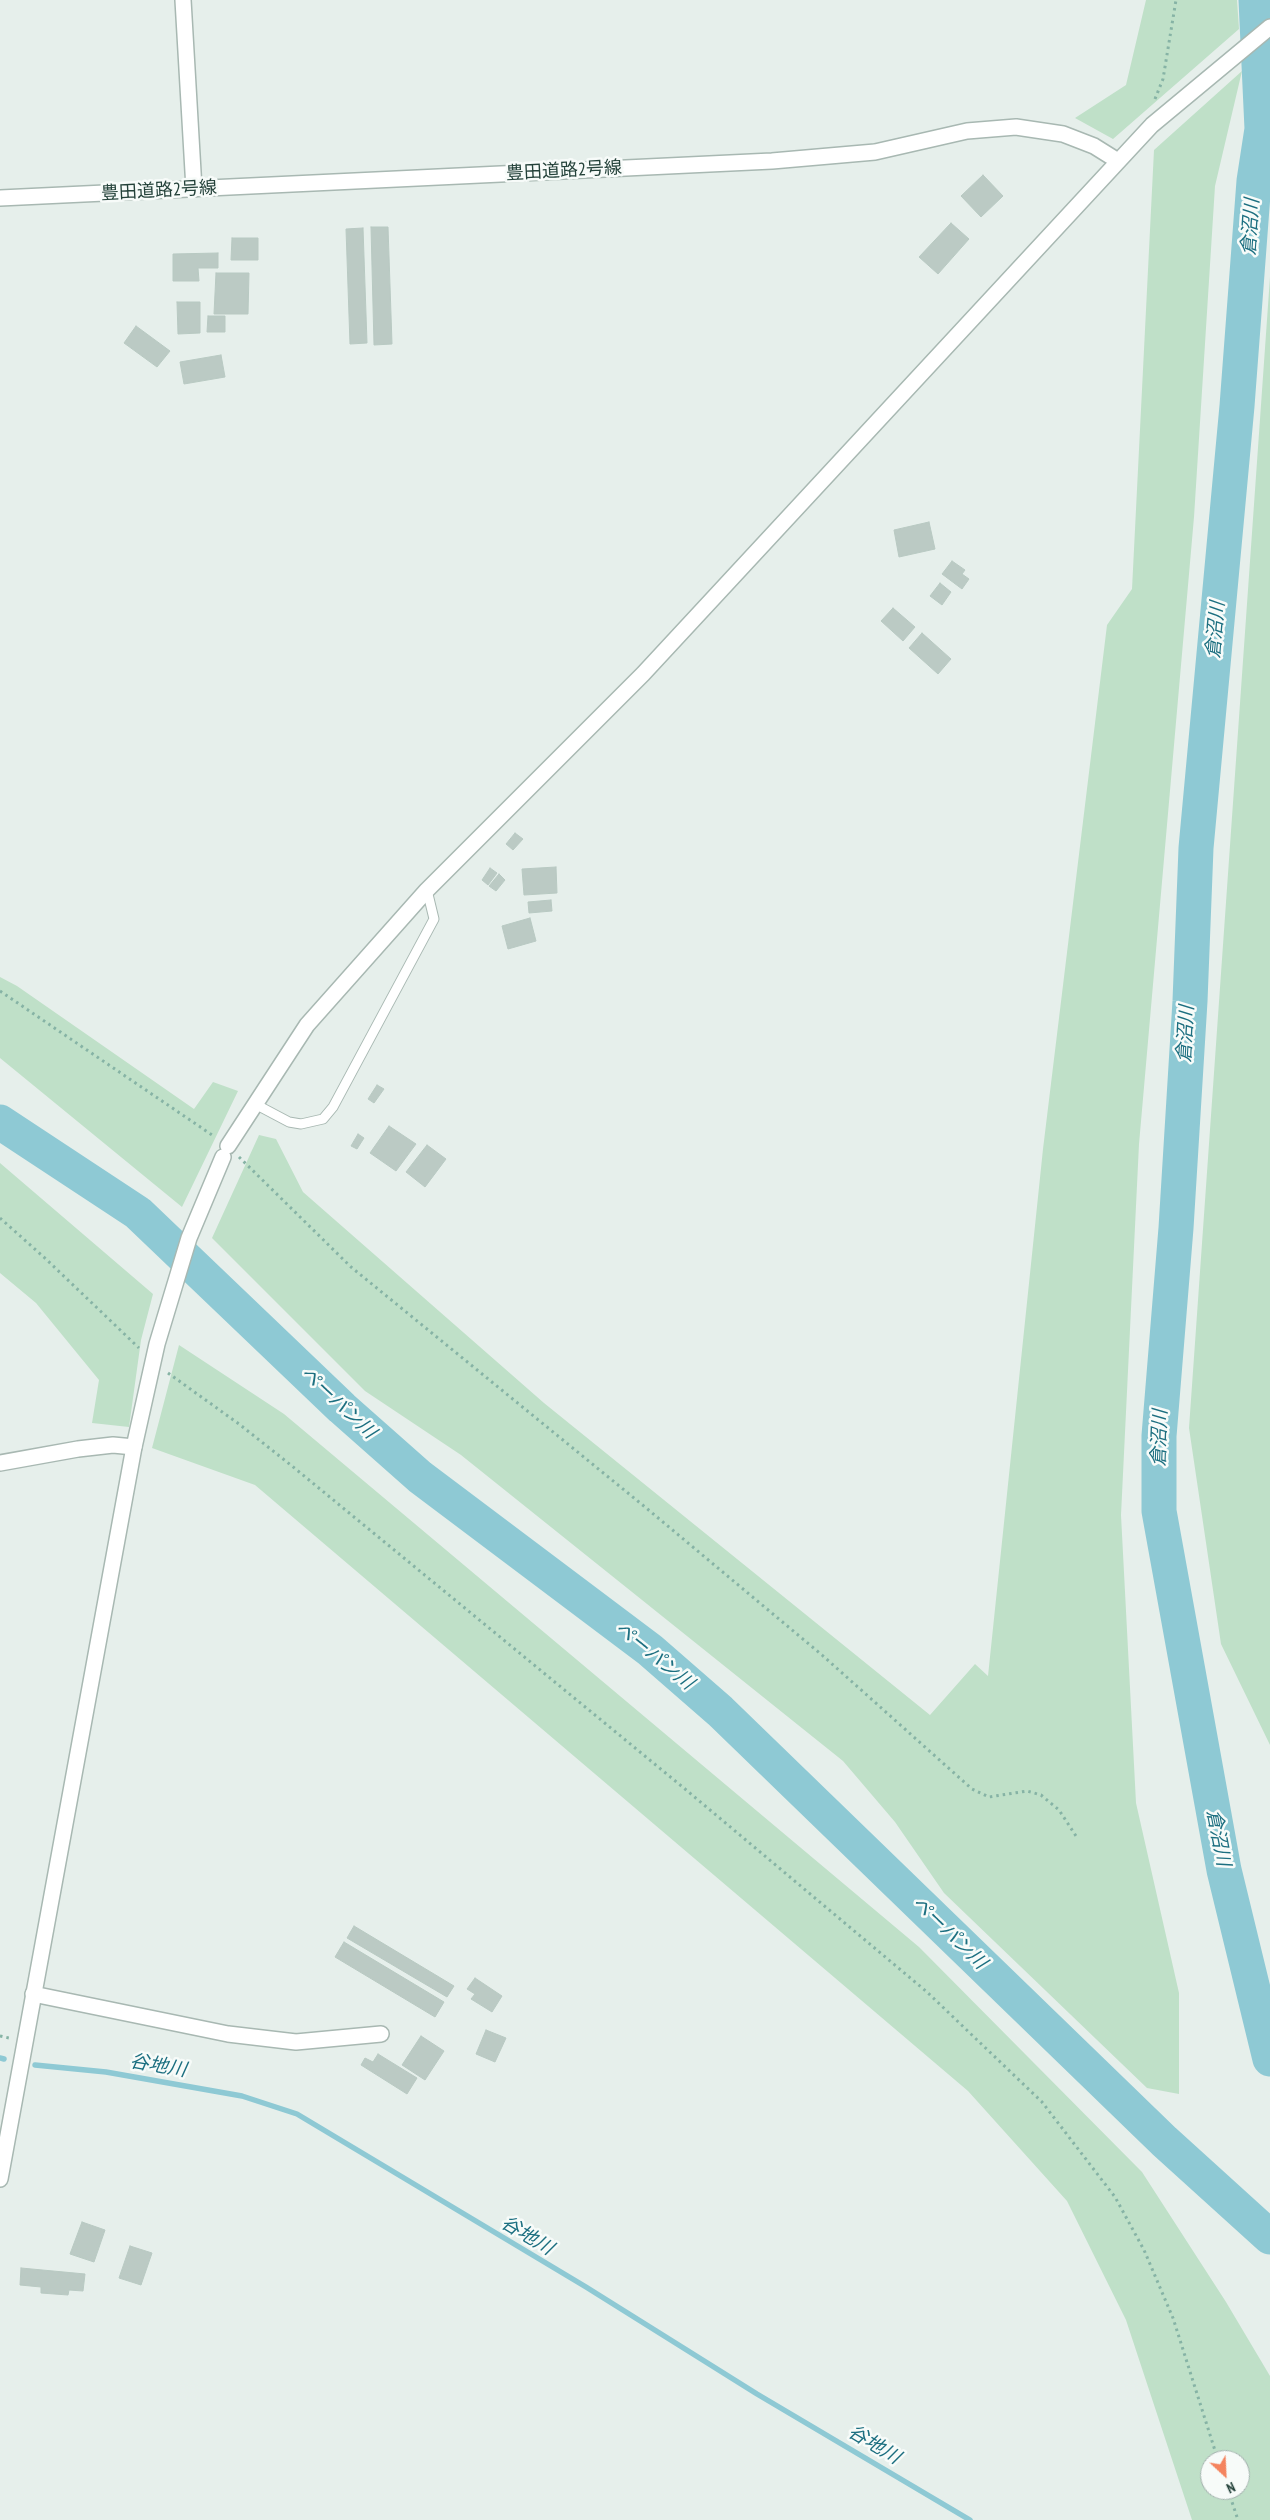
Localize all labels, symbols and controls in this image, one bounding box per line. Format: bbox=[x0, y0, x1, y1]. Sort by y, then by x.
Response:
street label: 豊田道路2号線 bbox=[505, 157, 623, 185]
street label: 豊田道路2号線 bbox=[100, 177, 218, 205]
water label: 倉沼川 bbox=[1238, 198, 1264, 256]
water label: 倉沼川 bbox=[1202, 601, 1230, 659]
water label: 倉沼川 bbox=[1173, 1005, 1199, 1063]
water label: ペーパン川 bbox=[295, 1362, 381, 1444]
water label: 倉沼川 bbox=[1148, 1409, 1172, 1467]
water label: ペーパン川 bbox=[610, 1617, 698, 1695]
water label: 倉沼川 bbox=[1201, 1808, 1235, 1868]
water label: ペーパン川 bbox=[907, 1892, 991, 1974]
water label: 谷地川 bbox=[128, 2050, 188, 2082]
water label: 谷地川 bbox=[497, 2212, 557, 2260]
water label: 谷地川 bbox=[844, 2421, 904, 2469]
north arrow bbox=[1200, 2450, 1250, 2500]
text: N bbox=[1224, 2478, 1238, 2497]

